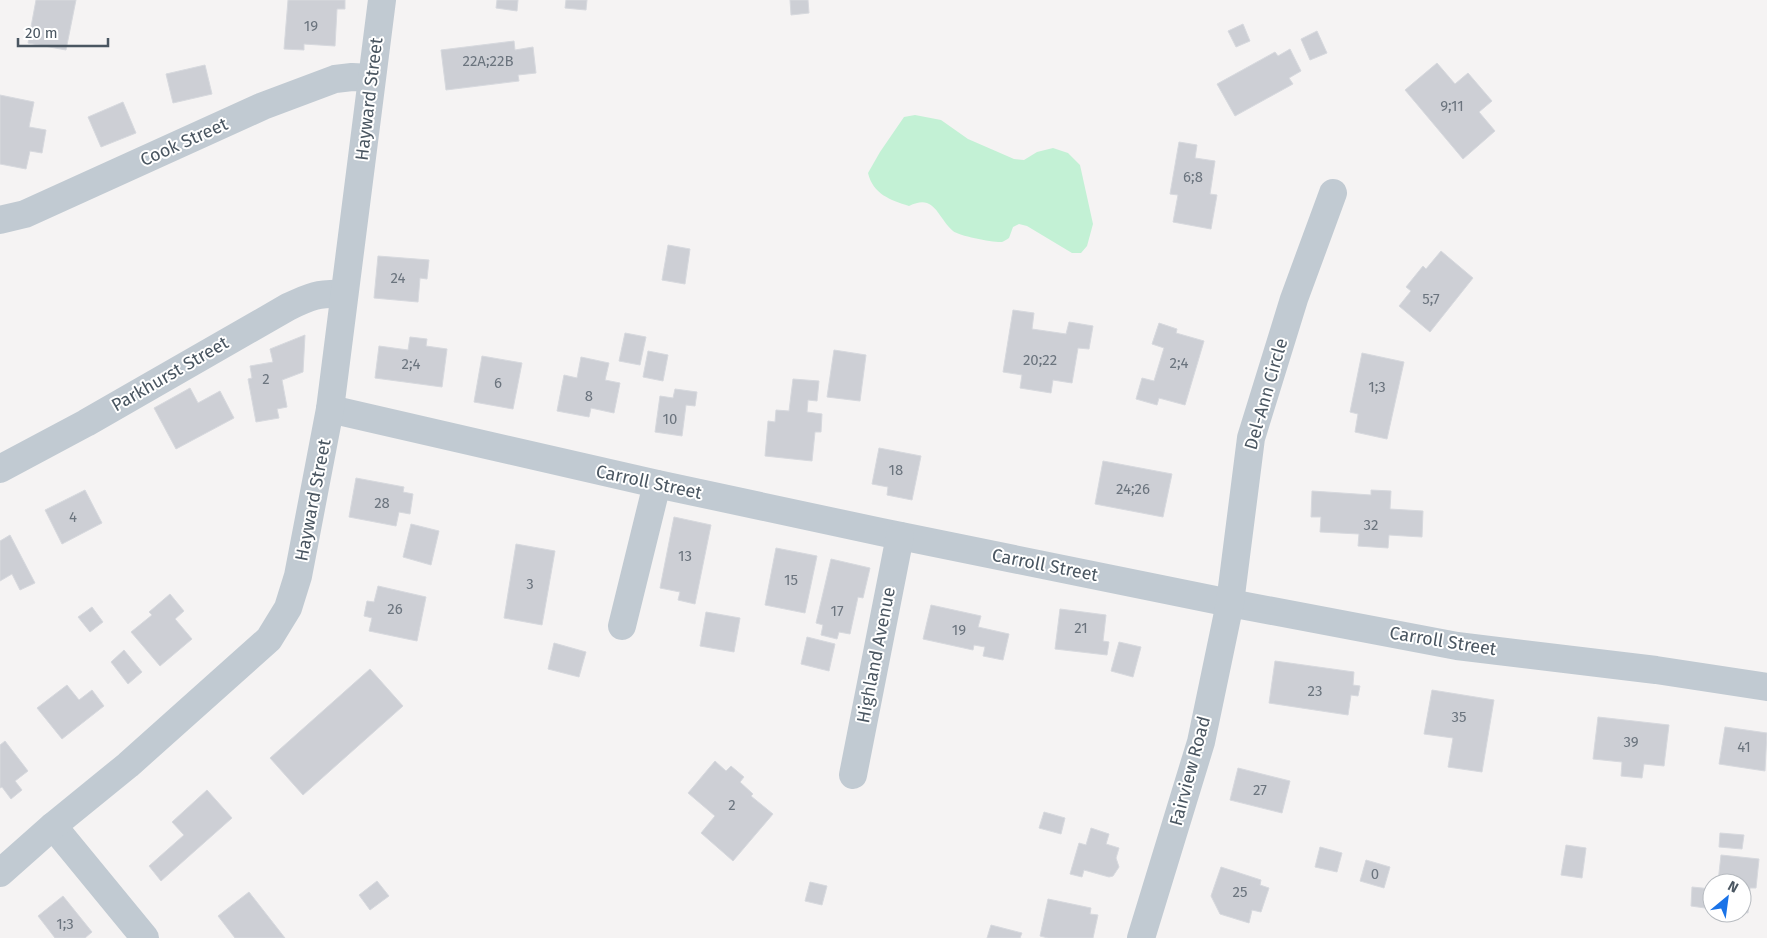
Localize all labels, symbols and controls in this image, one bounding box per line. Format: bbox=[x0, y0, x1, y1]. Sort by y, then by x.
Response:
scale bar bbox=[18, 15, 108, 47]
house number: 19 bbox=[304, 17, 318, 35]
text: 20 m bbox=[25, 24, 58, 42]
street label: Hayward Street bbox=[351, 36, 388, 162]
house number: 22A;22B bbox=[462, 52, 514, 70]
house number: 9;11 bbox=[1440, 97, 1464, 115]
street label: Cook Street bbox=[137, 113, 232, 171]
house number: 6;8 bbox=[1183, 168, 1203, 186]
house number: 24 bbox=[390, 269, 406, 287]
house number: 5;7 bbox=[1422, 290, 1440, 308]
street label: Parkhurst Street bbox=[107, 331, 233, 416]
street label: Del-Ann Circle bbox=[1240, 336, 1292, 452]
house number: 20;22 bbox=[1023, 351, 1057, 369]
house number: 2;4 bbox=[1170, 354, 1188, 372]
house number: 2;4 bbox=[402, 355, 420, 373]
house number: 2 bbox=[262, 370, 270, 388]
house number: 6 bbox=[494, 374, 502, 392]
house number: 1;3 bbox=[1368, 378, 1386, 396]
house number: 8 bbox=[585, 387, 593, 405]
house number: 10 bbox=[663, 410, 677, 428]
street label: Hayward Street bbox=[290, 437, 336, 563]
street label: Carroll Street bbox=[594, 460, 704, 504]
house number: 18 bbox=[889, 461, 903, 479]
house number: 24;26 bbox=[1116, 480, 1150, 498]
house number: 28 bbox=[374, 494, 390, 512]
house number: 4 bbox=[69, 508, 77, 526]
house number: 32 bbox=[1364, 516, 1378, 534]
street label: Carroll Street bbox=[990, 544, 1100, 586]
house number: 13 bbox=[678, 547, 692, 565]
house number: 15 bbox=[784, 571, 798, 589]
house number: 3 bbox=[526, 575, 534, 593]
street label: Highland Avenue bbox=[852, 585, 900, 725]
house number: 26 bbox=[387, 600, 403, 618]
house number: 17 bbox=[830, 602, 844, 620]
house number: 21 bbox=[1074, 619, 1088, 637]
house number: 19 bbox=[952, 621, 966, 639]
street label: Carroll Street bbox=[1388, 622, 1498, 660]
house number: 23 bbox=[1308, 682, 1322, 700]
house number: 35 bbox=[1451, 708, 1467, 726]
street label: Fairview Road bbox=[1165, 714, 1215, 828]
house number: 39 bbox=[1623, 733, 1639, 751]
house number: 41 bbox=[1737, 738, 1751, 756]
house number: 27 bbox=[1253, 781, 1267, 799]
house number: 2 bbox=[728, 796, 736, 814]
house number: 0 bbox=[1371, 865, 1379, 883]
north arrow bbox=[1702, 873, 1752, 923]
text: N bbox=[1725, 877, 1741, 897]
house number: 25 bbox=[1233, 883, 1247, 901]
house number: 1;3 bbox=[56, 915, 74, 933]

